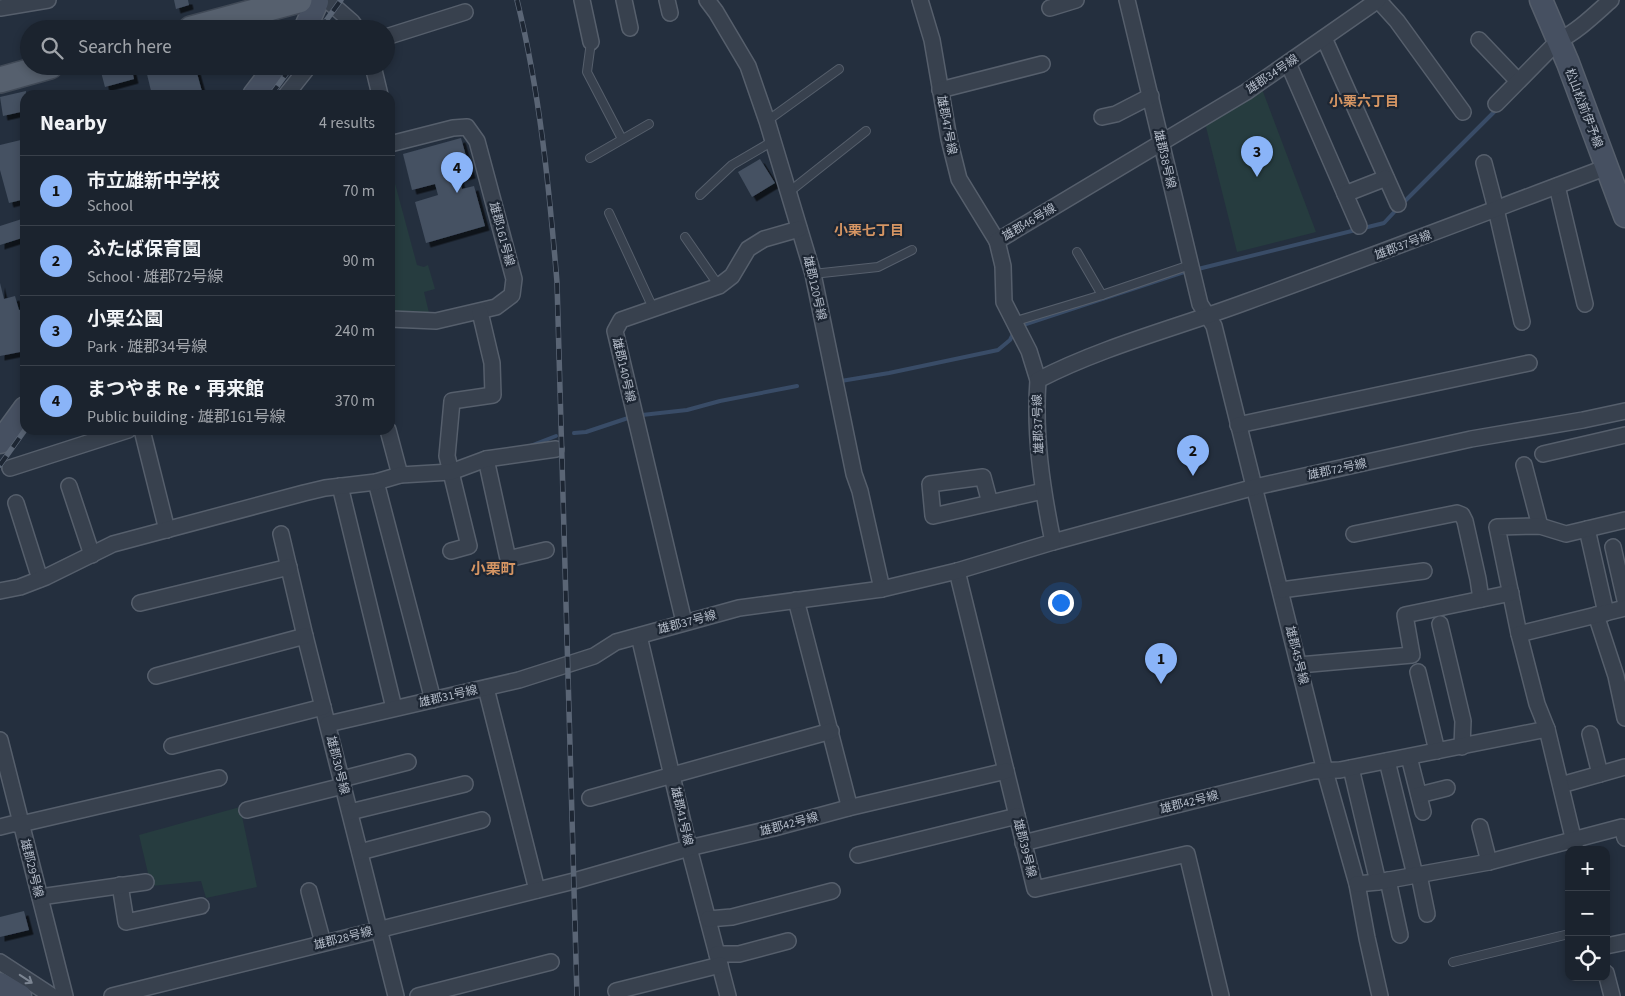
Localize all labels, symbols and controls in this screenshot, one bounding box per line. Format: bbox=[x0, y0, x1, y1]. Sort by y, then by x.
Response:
search box bbox=[20, 20, 395, 75]
icon: search bbox=[38, 34, 66, 62]
text: Search here bbox=[78, 34, 172, 61]
street label: 雄郡34号線 bbox=[1243, 51, 1302, 98]
street label: 松山松前伊予線 bbox=[1561, 66, 1607, 150]
district label: 小栗六丁目 bbox=[1329, 92, 1399, 112]
street label: 雄郡47号線 bbox=[932, 94, 961, 156]
text: Nearby bbox=[40, 108, 107, 138]
text: 4 results bbox=[319, 112, 375, 134]
street label: 雄郡38号線 bbox=[1149, 128, 1180, 190]
pin: 3 bbox=[1241, 136, 1273, 177]
pin: 4 bbox=[441, 152, 473, 193]
text: 市立雄新中学校 bbox=[87, 168, 220, 195]
text: 1 bbox=[52, 180, 60, 202]
text: 70 m bbox=[343, 180, 375, 202]
text: School bbox=[87, 195, 133, 217]
street label: 雄郡161号線 bbox=[485, 200, 518, 268]
street label: 雄郡46号線 bbox=[999, 200, 1059, 245]
district label: 小栗七丁目 bbox=[834, 221, 904, 241]
street label: 雄郡37号線 bbox=[1372, 227, 1434, 264]
text: ふたば保育園 bbox=[87, 236, 201, 263]
text: 2 bbox=[52, 250, 60, 272]
text: 90 m bbox=[343, 250, 375, 272]
street label: 雄郡120号線 bbox=[799, 254, 830, 322]
text: School · 雄郡72号線 bbox=[87, 266, 223, 288]
text: 小栗公園 bbox=[87, 306, 163, 333]
text: 3 bbox=[52, 320, 60, 342]
text: 240 m bbox=[335, 320, 375, 342]
text: Park · 雄郡34号線 bbox=[87, 336, 207, 358]
street label: 雄郡140号線 bbox=[608, 336, 639, 404]
text: まつやま Re・再来館 bbox=[87, 376, 264, 403]
text: 4 bbox=[52, 390, 60, 412]
text: 370 m bbox=[335, 390, 375, 412]
street label: 雄郡37号線 bbox=[1029, 394, 1048, 454]
text: Public building · 雄郡161号線 bbox=[87, 406, 286, 428]
pin: 2 bbox=[1177, 435, 1209, 476]
street label: 雄郡72号線 bbox=[1306, 455, 1368, 484]
district label: 小栗町 bbox=[470, 559, 516, 580]
your location bbox=[1048, 590, 1074, 616]
street label: 雄郡37号線 bbox=[656, 607, 718, 638]
street label: 雄郡45号線 bbox=[1281, 624, 1312, 686]
pin: 1 bbox=[1145, 643, 1177, 684]
street label: 雄郡31号線 bbox=[417, 681, 479, 712]
street label: 雄郡30号線 bbox=[322, 734, 353, 796]
street label: 雄郡41号線 bbox=[666, 785, 697, 847]
street label: 雄郡42号線 bbox=[1158, 787, 1220, 818]
street label: 雄郡42号線 bbox=[758, 809, 820, 840]
street label: 雄郡39号線 bbox=[1009, 817, 1040, 879]
street label: 雄郡29号線 bbox=[16, 837, 47, 899]
map controls bbox=[1565, 846, 1610, 981]
button: + bbox=[1565, 846, 1610, 891]
button: − bbox=[1565, 891, 1610, 936]
street label: 雄郡28号線 bbox=[312, 923, 374, 954]
button: locate bbox=[1565, 936, 1610, 981]
one-way arrow bbox=[19, 974, 33, 984]

